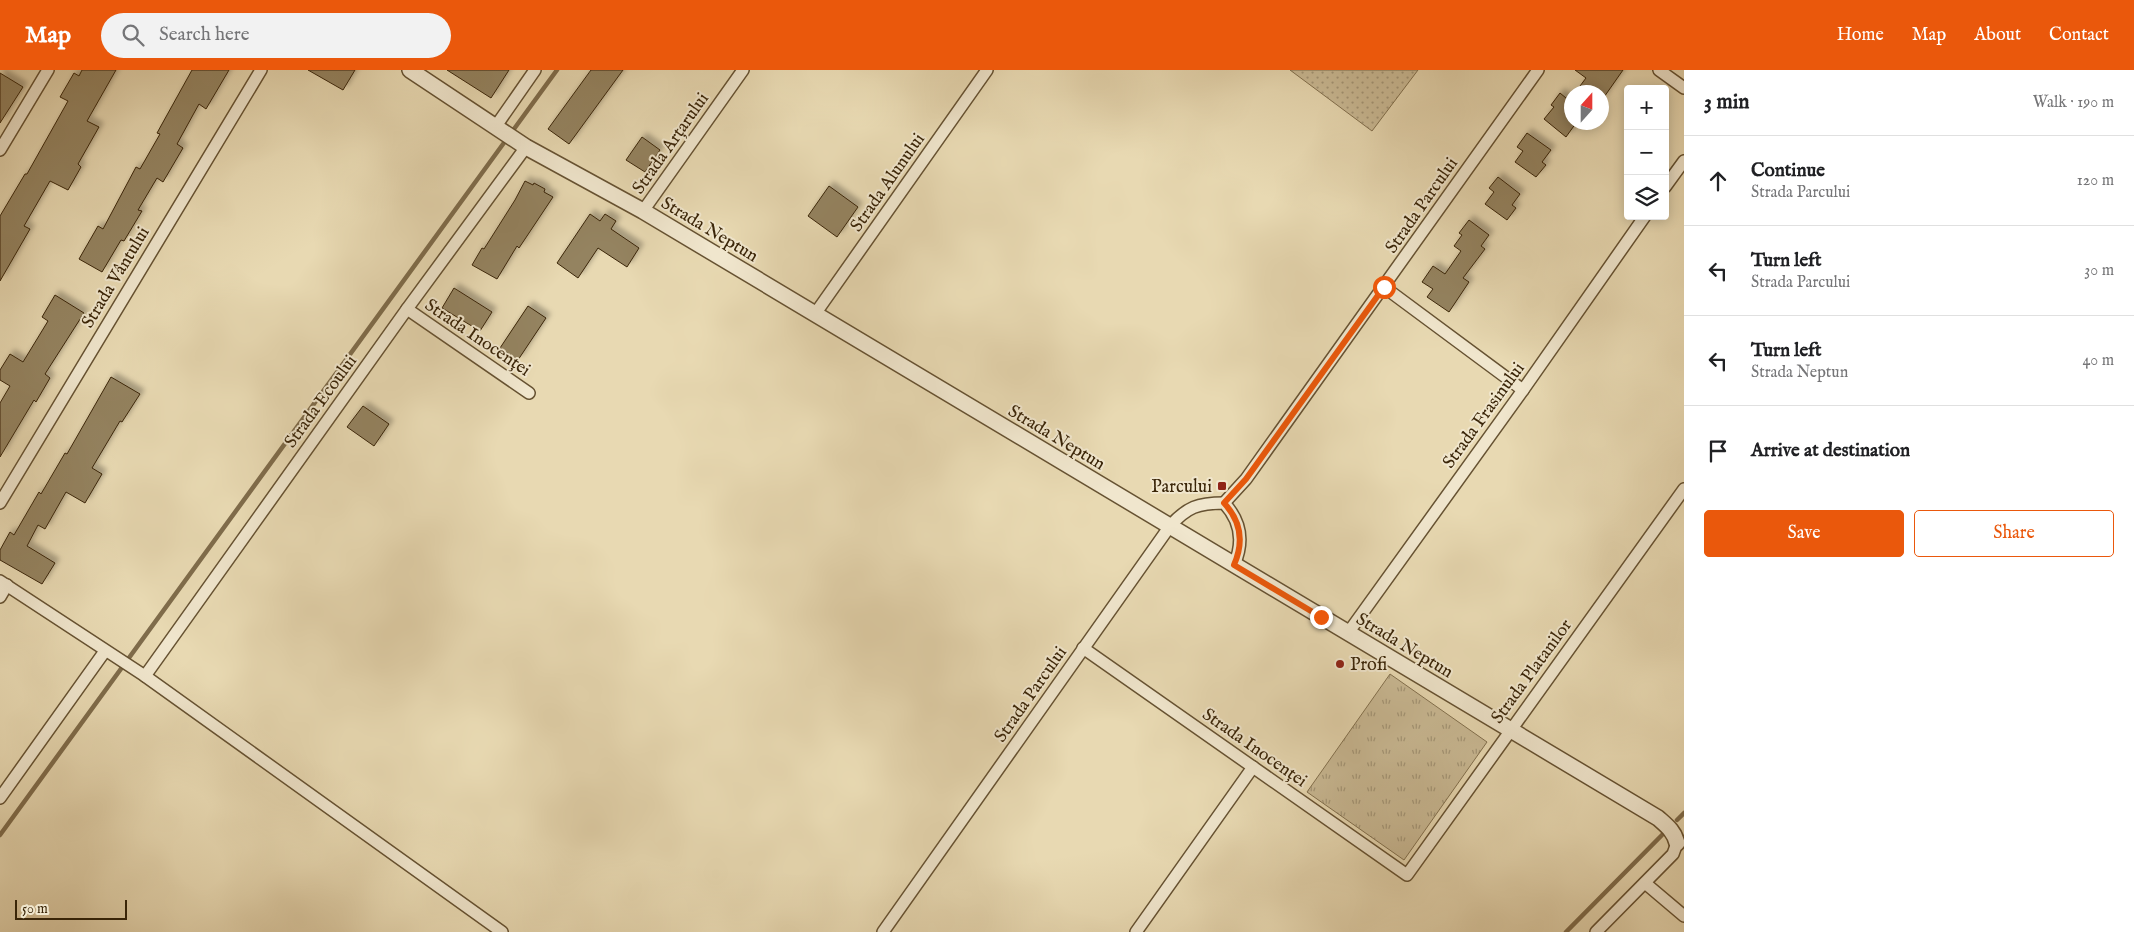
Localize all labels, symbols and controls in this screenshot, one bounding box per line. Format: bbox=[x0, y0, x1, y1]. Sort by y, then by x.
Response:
search box bbox=[101, 13, 451, 58]
text: Map bbox=[25, 20, 71, 51]
icon: search bbox=[119, 21, 147, 49]
text: Search here bbox=[159, 23, 250, 47]
text: Home bbox=[1837, 24, 1884, 47]
text: Map bbox=[1912, 24, 1946, 47]
text: About bbox=[1974, 24, 2021, 47]
text: Contact bbox=[2049, 24, 2109, 47]
north arrow bbox=[1564, 85, 1609, 130]
map controls bbox=[1624, 85, 1669, 220]
button: + bbox=[1624, 85, 1669, 130]
street label: Strada Arțarului bbox=[628, 88, 715, 199]
text: 3 min bbox=[1704, 89, 1749, 116]
text: Walk · 190 m bbox=[2033, 93, 2114, 113]
street label: Strada Alunului bbox=[846, 129, 931, 237]
button: − bbox=[1624, 130, 1669, 175]
street label: Strada Parcului bbox=[1381, 153, 1464, 258]
text: Continue bbox=[1751, 159, 1825, 183]
icon: ahead bbox=[1704, 167, 1732, 195]
text: 120 m bbox=[2077, 171, 2114, 191]
button: layers bbox=[1624, 175, 1669, 220]
text: Strada Parcului bbox=[1751, 183, 1850, 203]
street label: Strada Neptun bbox=[656, 192, 762, 269]
street label: Strada Vântului bbox=[77, 223, 156, 333]
text: Turn left bbox=[1751, 249, 1822, 273]
icon: left bbox=[1704, 257, 1732, 285]
text: 30 m bbox=[2084, 261, 2114, 281]
text: Strada Parcului bbox=[1751, 273, 1850, 293]
route start bbox=[1373, 276, 1396, 299]
street label: Strada Inocenței bbox=[420, 294, 535, 382]
text: Turn left bbox=[1751, 339, 1822, 363]
icon: left bbox=[1704, 347, 1732, 375]
street label: Strada Ecoului bbox=[280, 351, 363, 453]
text: 40 m bbox=[2082, 351, 2114, 371]
street label: Strada Frasinului bbox=[1438, 358, 1531, 473]
text: Strada Neptun bbox=[1751, 363, 1848, 383]
street label: Strada Neptun bbox=[1003, 400, 1109, 477]
icon: arrive bbox=[1704, 437, 1732, 465]
text: Arrive at destination bbox=[1751, 439, 1910, 463]
place label: Parcului bbox=[1151, 476, 1212, 499]
marker: Parcului bbox=[1216, 480, 1228, 492]
button: Save bbox=[1704, 510, 1904, 557]
button: Share bbox=[1914, 510, 2114, 557]
route end bbox=[1310, 606, 1333, 629]
street label: Strada Neptun bbox=[1351, 608, 1457, 685]
street label: Strada Platanilor bbox=[1487, 615, 1578, 729]
street label: Strada Parcului bbox=[990, 642, 1073, 747]
place label: Profi bbox=[1350, 654, 1387, 677]
marker: Profi bbox=[1334, 658, 1346, 670]
street label: Strada Inocenței bbox=[1197, 704, 1311, 793]
scale bar bbox=[15, 897, 128, 920]
text: 50 m bbox=[22, 900, 48, 918]

